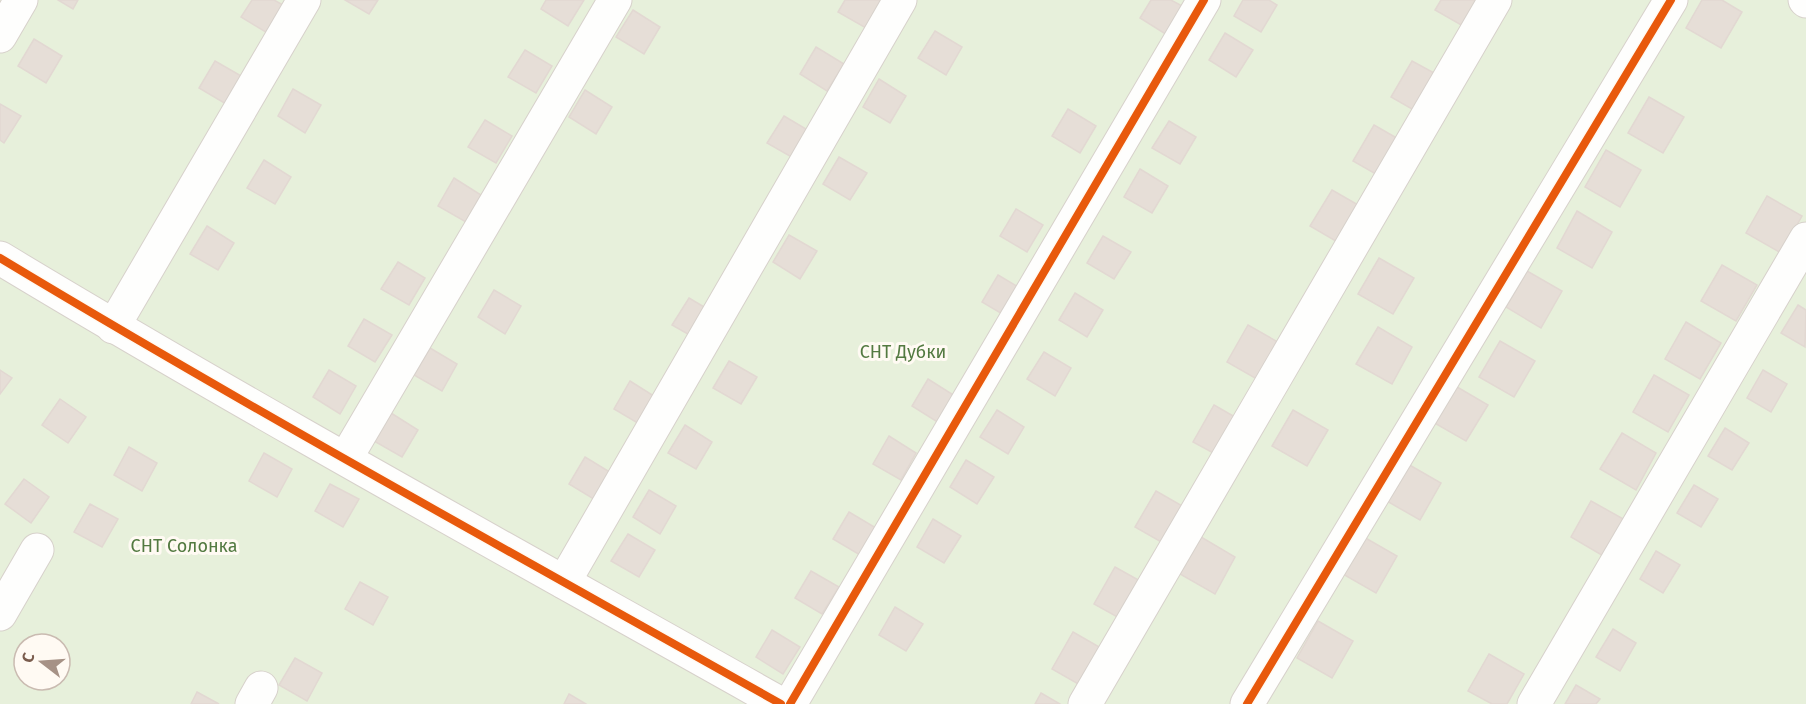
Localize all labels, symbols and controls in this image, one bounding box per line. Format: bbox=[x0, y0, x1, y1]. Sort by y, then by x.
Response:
park label: СНТ Дубки bbox=[860, 341, 946, 363]
park label: СНТ Солонка bbox=[131, 535, 237, 557]
north arrow bbox=[12, 632, 72, 692]
text: С bbox=[18, 650, 39, 665]

